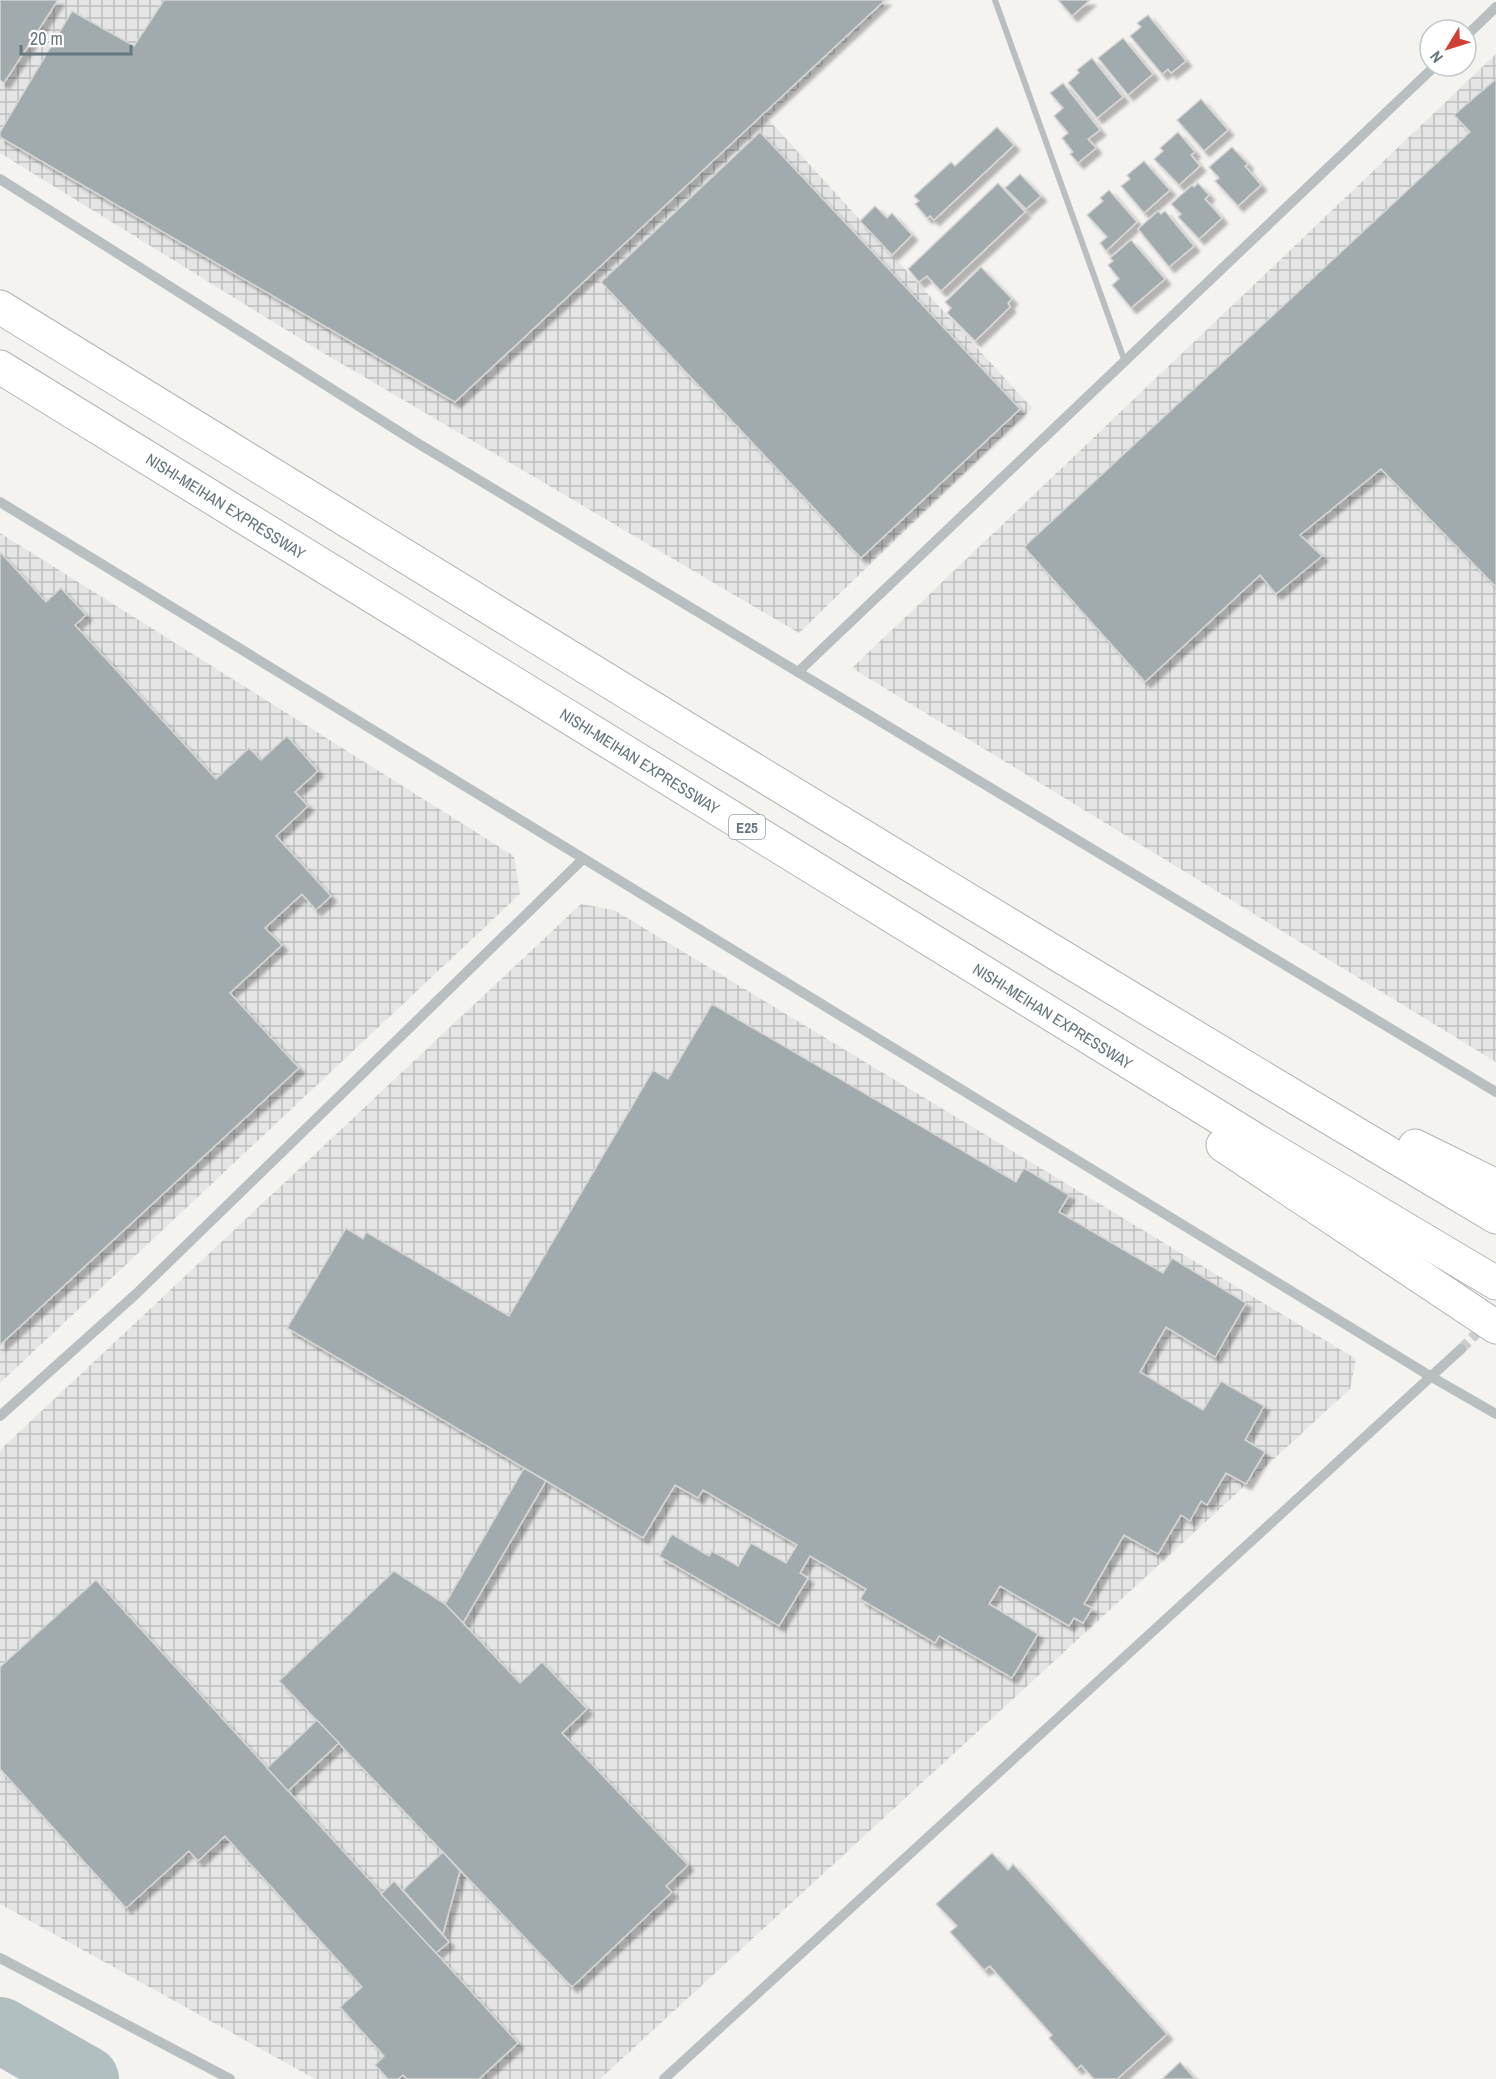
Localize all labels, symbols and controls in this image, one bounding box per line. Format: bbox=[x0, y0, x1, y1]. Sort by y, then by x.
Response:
scale bar bbox=[21, 18, 130, 56]
north arrow bbox=[1418, 18, 1478, 78]
text: 20 m bbox=[30, 26, 63, 51]
text: N bbox=[1425, 47, 1448, 68]
street label: NISHI-MEIHAN EXPRESSWAY bbox=[142, 448, 310, 564]
street label: NISHI-MEIHAN EXPRESSWAY bbox=[556, 703, 724, 819]
road number: E25 bbox=[729, 815, 765, 839]
street label: NISHI-MEIHAN EXPRESSWAY bbox=[969, 958, 1137, 1074]

